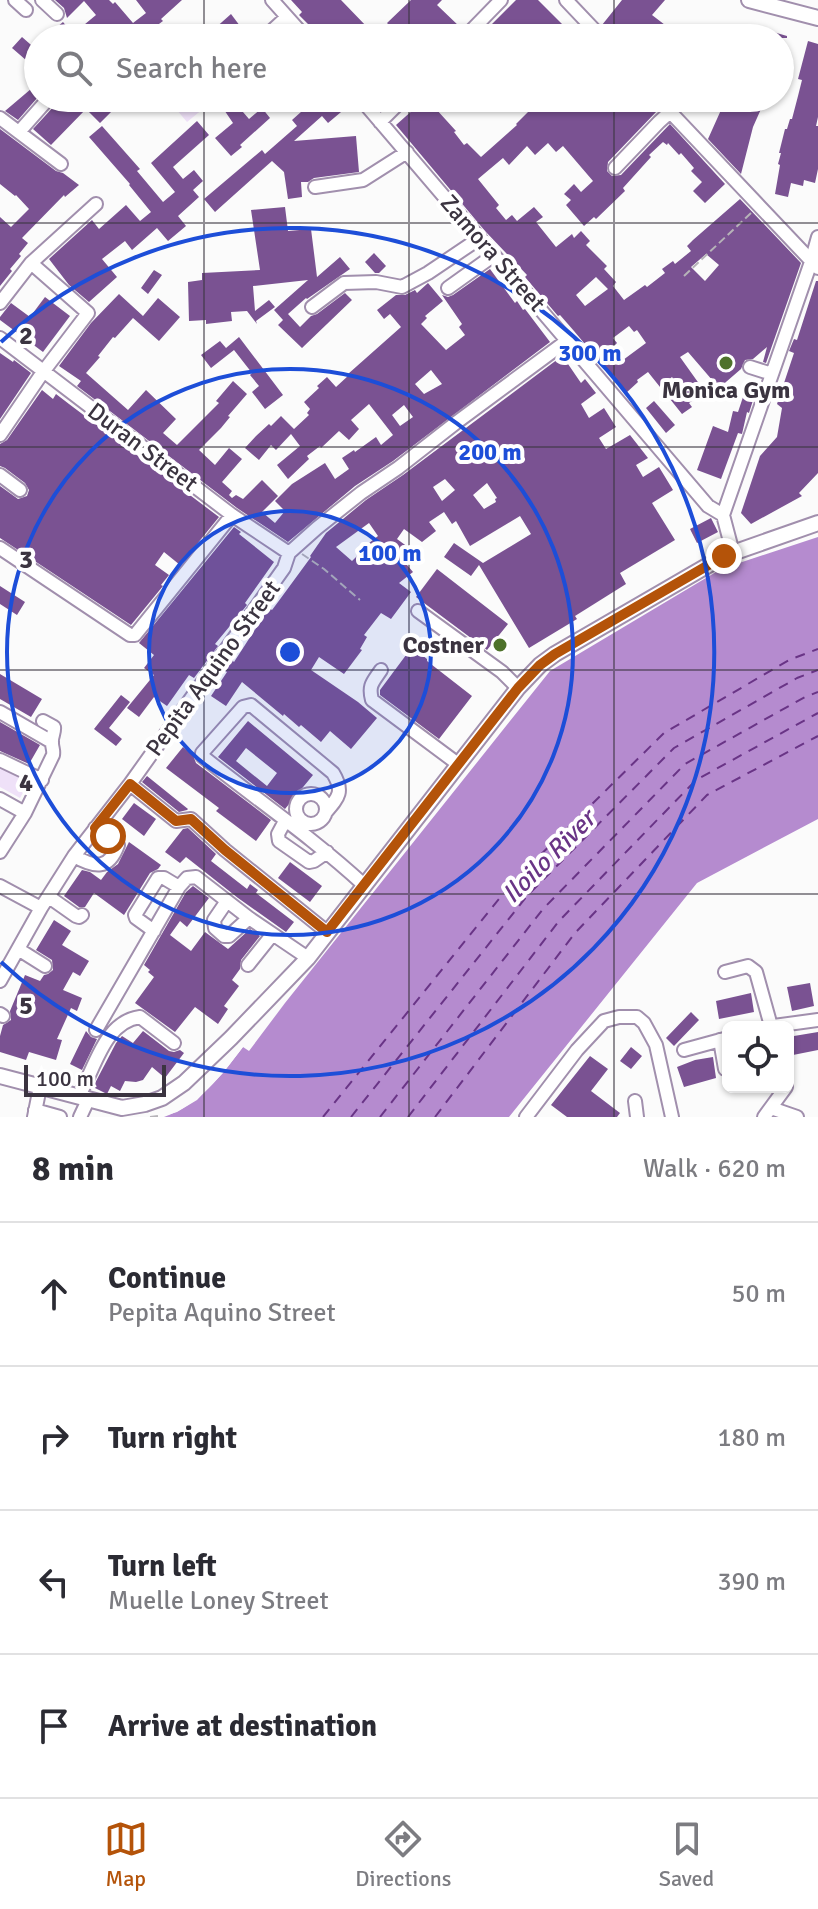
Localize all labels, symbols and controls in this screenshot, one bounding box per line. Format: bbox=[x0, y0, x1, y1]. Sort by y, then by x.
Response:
search box bbox=[24, 24, 794, 112]
icon: search bbox=[52, 46, 96, 90]
text: Search here bbox=[116, 50, 267, 87]
street label: Zamora Street bbox=[434, 188, 552, 318]
text: 2 bbox=[19, 320, 33, 352]
text: 300 m bbox=[558, 338, 622, 368]
marker: Monica Gym bbox=[717, 354, 735, 372]
place label: Monica Gym bbox=[662, 375, 790, 405]
street label: Duran Street bbox=[82, 396, 204, 498]
text: 200 m bbox=[458, 437, 522, 467]
text: 100 m bbox=[358, 538, 422, 568]
route end bbox=[706, 538, 742, 574]
text: 3 bbox=[19, 544, 33, 576]
street label: Pepita Aquino Street bbox=[139, 574, 287, 762]
place label: Costner bbox=[403, 630, 484, 660]
marker: Costner bbox=[491, 636, 509, 654]
centre of rings bbox=[276, 638, 304, 666]
text: 4 bbox=[19, 767, 33, 799]
water label: Iloilo River bbox=[496, 801, 605, 910]
route start bbox=[90, 818, 126, 854]
text: 5 bbox=[19, 990, 33, 1022]
map controls bbox=[722, 1021, 794, 1093]
button: locate bbox=[722, 1021, 794, 1093]
scale bar bbox=[24, 1061, 166, 1097]
text: 100 m bbox=[36, 1065, 94, 1092]
text: 8 min bbox=[32, 1148, 114, 1190]
text: Walk · 620 m bbox=[643, 1153, 786, 1185]
text: Continue bbox=[108, 1260, 226, 1297]
icon: ahead bbox=[32, 1272, 76, 1316]
text: 50 m bbox=[731, 1278, 786, 1310]
text: Pepita Aquino Street bbox=[108, 1297, 336, 1329]
icon: right bbox=[32, 1416, 76, 1460]
text: Turn right bbox=[108, 1420, 237, 1457]
text: 180 m bbox=[717, 1422, 786, 1454]
text: Turn left bbox=[108, 1548, 217, 1585]
icon: left bbox=[32, 1560, 76, 1604]
text: 390 m bbox=[717, 1566, 786, 1598]
text: Muelle Loney Street bbox=[108, 1585, 329, 1617]
icon: arrive bbox=[32, 1704, 76, 1748]
text: Arrive at destination bbox=[108, 1708, 377, 1745]
tab: Map bbox=[104, 1817, 148, 1892]
tab: Directions bbox=[355, 1817, 451, 1892]
tab: Saved bbox=[659, 1817, 714, 1892]

